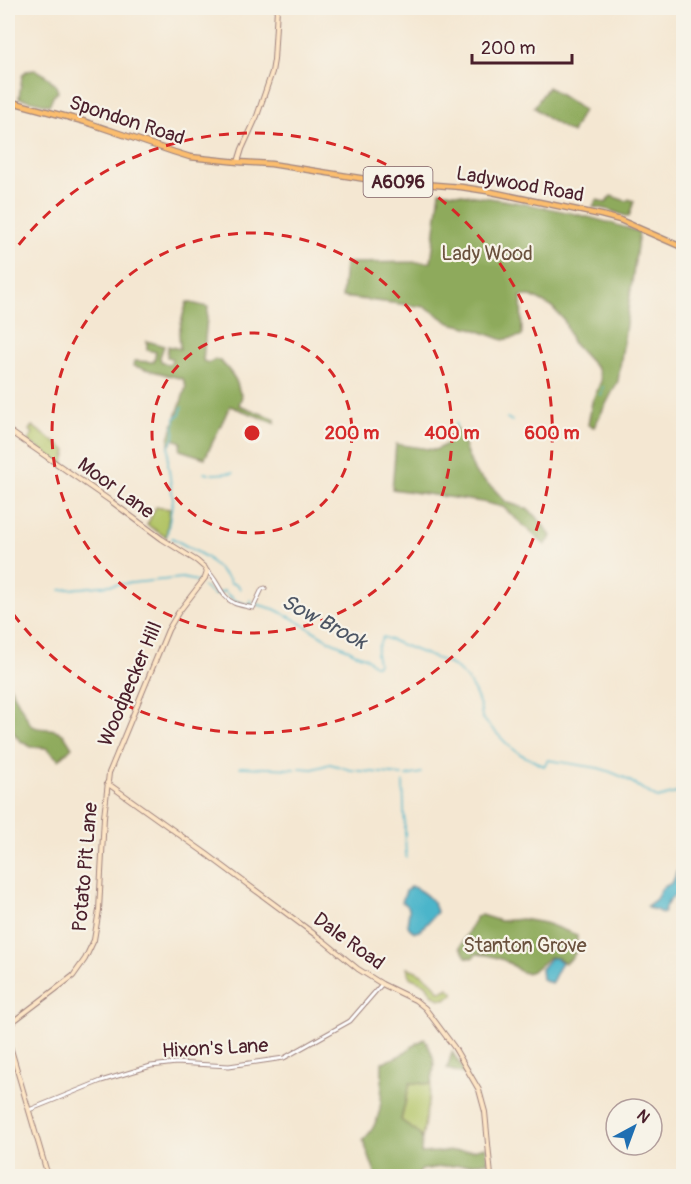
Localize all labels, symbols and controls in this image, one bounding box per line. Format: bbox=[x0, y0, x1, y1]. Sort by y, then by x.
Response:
scale bar bbox=[472, 27, 572, 65]
text: 200 m bbox=[481, 37, 536, 60]
street label: Spondon Road bbox=[66, 90, 188, 150]
street label: Ladywood Road bbox=[454, 160, 586, 208]
road number: A6096 bbox=[364, 167, 432, 197]
park label: Lady Wood bbox=[441, 241, 533, 266]
text: 200 m bbox=[325, 422, 379, 445]
text: 400 m bbox=[425, 422, 479, 445]
text: 600 m bbox=[525, 422, 579, 445]
centre of rings bbox=[242, 423, 262, 443]
street label: Moor Lane bbox=[73, 452, 159, 524]
water label: Sow Brook bbox=[277, 588, 373, 657]
street label: Woodpecker Hill bbox=[92, 618, 168, 750]
street label: Potato Pit Lane bbox=[67, 801, 103, 933]
street label: Dale Road bbox=[308, 907, 390, 975]
park label: Stanton Grove bbox=[463, 933, 587, 958]
street label: Hixon's Lane bbox=[161, 1033, 269, 1063]
north arrow bbox=[604, 1097, 664, 1157]
text: N bbox=[633, 1105, 654, 1128]

